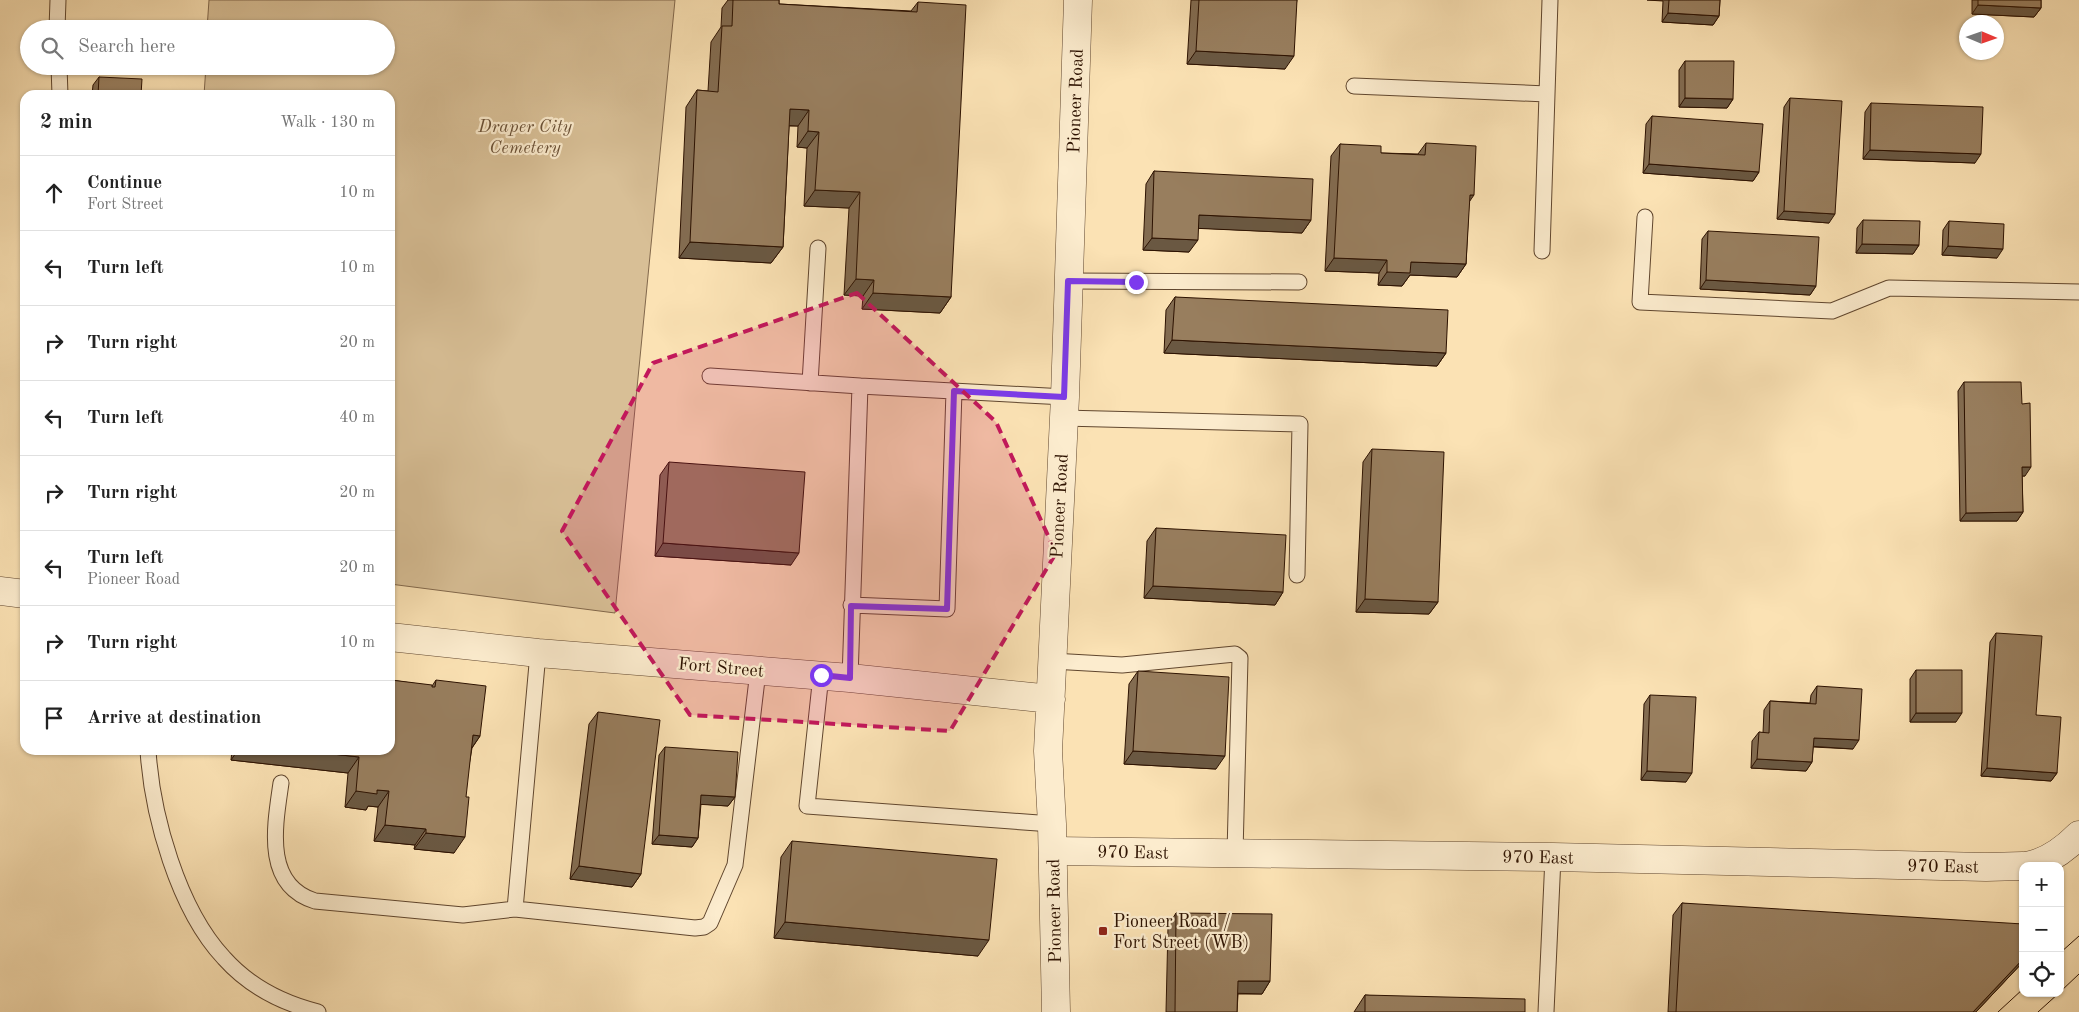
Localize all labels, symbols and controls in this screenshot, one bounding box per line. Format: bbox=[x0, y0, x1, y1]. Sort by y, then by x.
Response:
north arrow bbox=[1959, 15, 2004, 60]
search box bbox=[20, 20, 395, 75]
icon: search bbox=[38, 34, 66, 62]
text: Search here bbox=[78, 38, 175, 57]
street label: Pioneer Road bbox=[1065, 48, 1087, 154]
text: 2 min bbox=[40, 112, 93, 133]
text: Walk · 130 m bbox=[280, 115, 375, 131]
park label: Draper City Cemetery bbox=[477, 118, 573, 157]
text: Continue bbox=[87, 174, 162, 193]
icon: ahead bbox=[40, 179, 68, 207]
text: 10 m bbox=[339, 185, 375, 201]
text: Fort Street bbox=[87, 197, 164, 213]
icon: left bbox=[40, 254, 68, 282]
text: Turn left bbox=[87, 259, 164, 278]
text: 10 m bbox=[339, 260, 375, 276]
route end bbox=[1125, 271, 1148, 294]
icon: right bbox=[40, 329, 68, 357]
text: Turn right bbox=[87, 334, 177, 353]
text: 20 m bbox=[339, 335, 375, 351]
icon: left bbox=[40, 404, 68, 432]
text: Turn left bbox=[87, 409, 164, 428]
text: 40 m bbox=[339, 410, 375, 426]
street label: Pioneer Road bbox=[1048, 453, 1072, 559]
icon: right bbox=[40, 479, 68, 507]
text: Turn right bbox=[87, 484, 177, 503]
text: 20 m bbox=[339, 485, 375, 501]
text: Turn left bbox=[87, 549, 164, 568]
icon: left bbox=[40, 554, 68, 582]
text: 20 m bbox=[339, 560, 375, 576]
text: Pioneer Road bbox=[87, 572, 180, 588]
icon: right bbox=[40, 629, 68, 657]
text: Turn right bbox=[87, 634, 177, 653]
text: 10 m bbox=[339, 635, 375, 651]
street label: Fort Street bbox=[677, 655, 765, 681]
route start bbox=[810, 664, 833, 687]
icon: arrive bbox=[40, 704, 68, 732]
text: Arrive at destination bbox=[87, 709, 261, 728]
street label: 970 East bbox=[1097, 843, 1169, 863]
street label: 970 East bbox=[1502, 848, 1574, 868]
street label: 970 East bbox=[1907, 857, 1979, 877]
street label: Pioneer Road bbox=[1045, 858, 1065, 964]
map controls bbox=[2019, 862, 2064, 997]
button: + bbox=[2019, 862, 2064, 907]
button: − bbox=[2019, 907, 2064, 952]
place label: Pioneer Road / Fort Street (WB) bbox=[1113, 913, 1249, 952]
marker: Pioneer Road / Fort Street (WB) bbox=[1097, 925, 1109, 937]
button: locate bbox=[2019, 952, 2064, 997]

